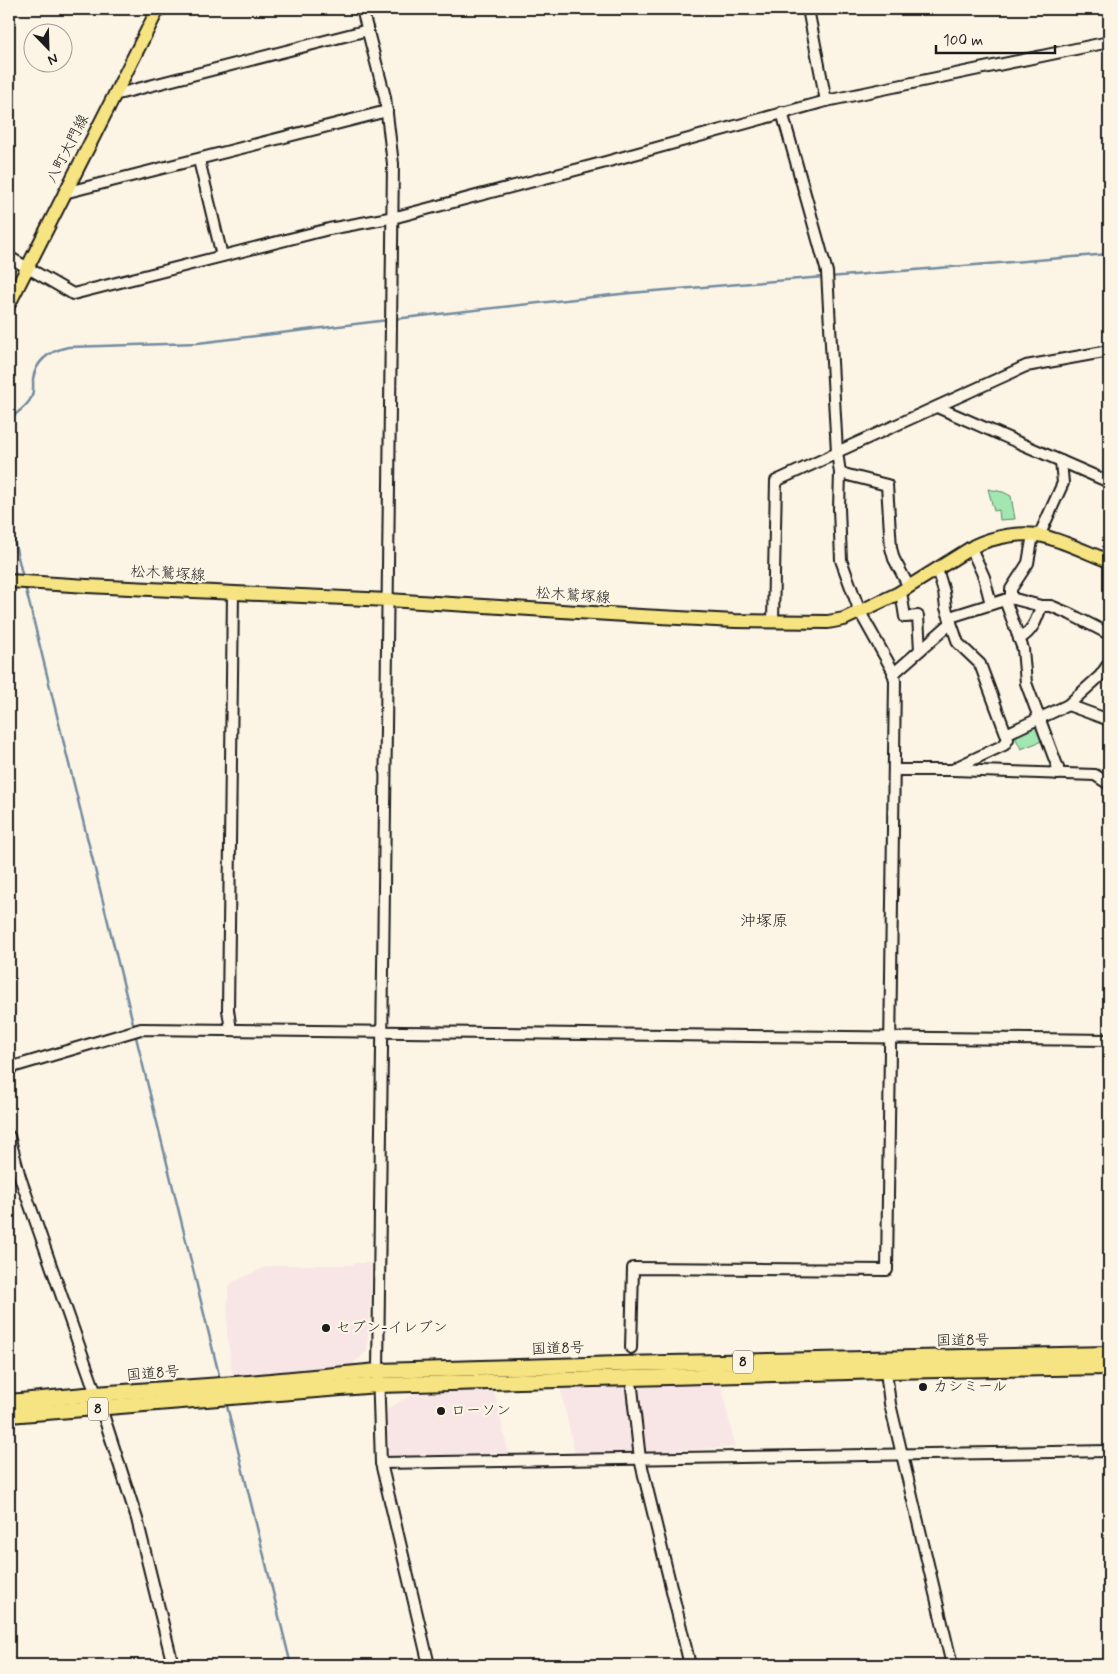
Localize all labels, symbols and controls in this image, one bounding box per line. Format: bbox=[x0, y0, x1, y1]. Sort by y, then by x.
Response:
north arrow bbox=[22, 22, 72, 72]
scale bar bbox=[936, 22, 1054, 54]
text: 100 m bbox=[943, 31, 983, 51]
text: N bbox=[45, 49, 60, 69]
street label: 八町大門線 bbox=[42, 111, 94, 187]
street label: 松木鷲塚線 bbox=[130, 562, 206, 586]
street label: 松木鷲塚線 bbox=[535, 583, 611, 609]
district label: 沖塚原 bbox=[740, 911, 788, 932]
place label: セブン-イレブン bbox=[336, 1318, 448, 1338]
marker: セブン-イレブン bbox=[320, 1322, 332, 1334]
street label: 国道8号 bbox=[936, 1331, 990, 1351]
street label: 国道8号 bbox=[531, 1338, 585, 1360]
road number: 8 bbox=[733, 1350, 753, 1374]
street label: 国道8号 bbox=[125, 1362, 181, 1386]
place label: カシミール bbox=[933, 1377, 1007, 1397]
marker: カシミール bbox=[917, 1381, 929, 1393]
road number: 8 bbox=[88, 1398, 108, 1420]
place label: ローソン bbox=[451, 1401, 511, 1421]
marker: ローソン bbox=[435, 1405, 447, 1417]

